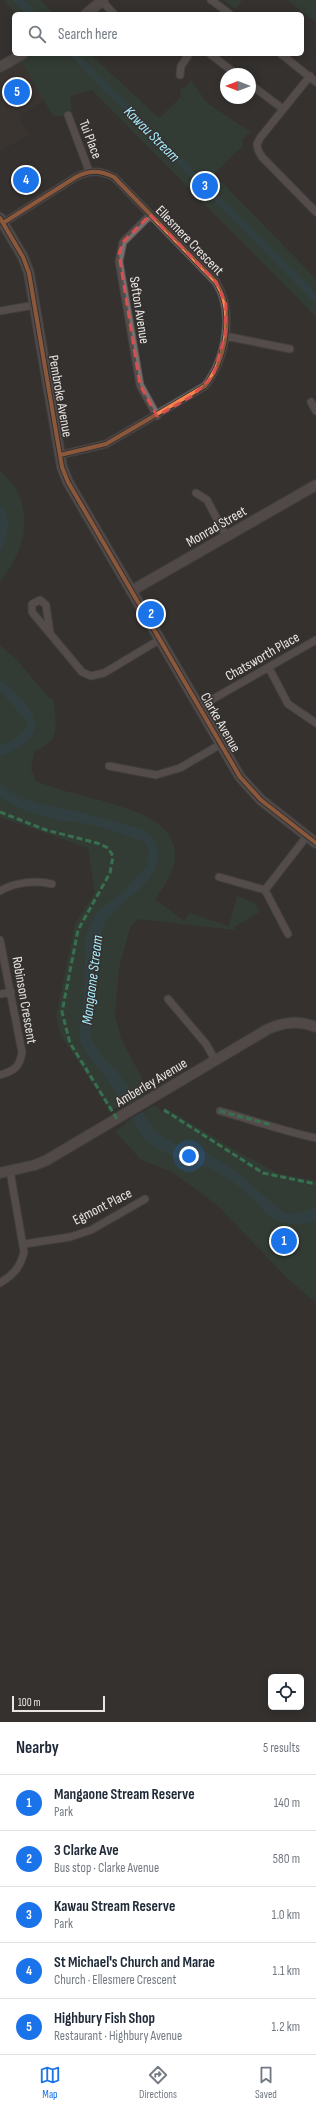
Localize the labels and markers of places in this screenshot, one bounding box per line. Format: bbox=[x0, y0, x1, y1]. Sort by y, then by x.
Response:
pin: 5 bbox=[4, 77, 30, 107]
pin: 4 bbox=[13, 165, 39, 195]
pin: 3 bbox=[192, 171, 218, 201]
pin: 2 bbox=[138, 599, 164, 629]
pin: 1 bbox=[271, 1226, 297, 1256]

